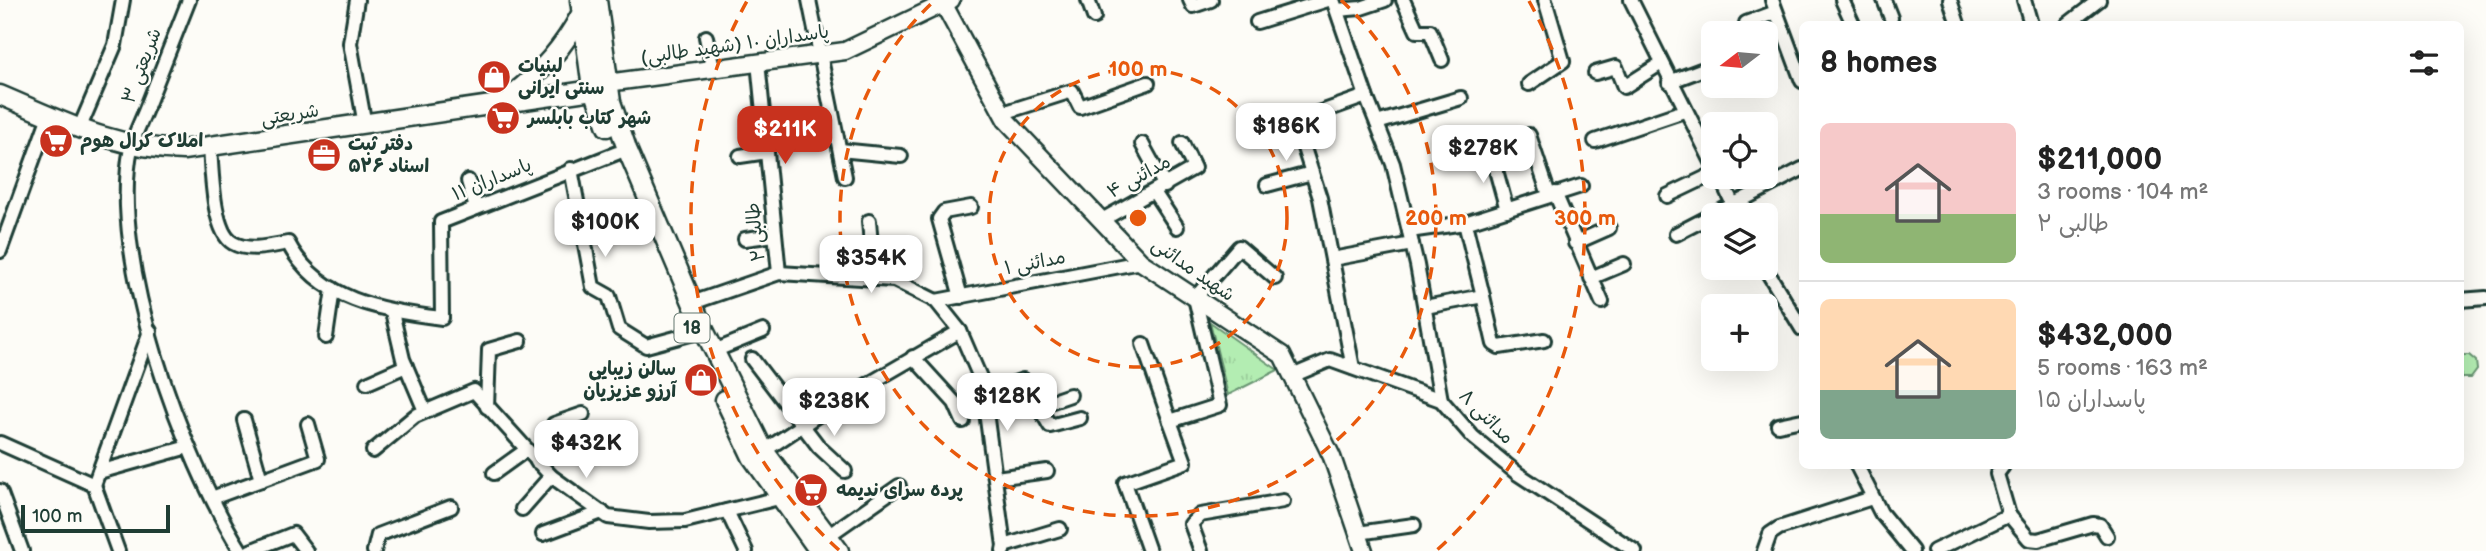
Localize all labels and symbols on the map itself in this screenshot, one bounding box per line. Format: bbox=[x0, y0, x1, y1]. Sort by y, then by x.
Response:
street label: پاسداران ۱۰ (شهید طالبی) bbox=[639, 20, 831, 70]
north arrow bbox=[1701, 21, 1778, 98]
street label: شریعتی ۳ bbox=[117, 25, 167, 107]
place label: لبنیات سنتی ایرانی bbox=[518, 55, 604, 100]
text: 100 m bbox=[1109, 57, 1167, 82]
shop icon: لبنیات سنتی ایرانی bbox=[475, 58, 513, 96]
street label: شریعتی bbox=[259, 99, 321, 131]
supermarket icon: شهر کتاب بابلسر bbox=[484, 99, 522, 137]
pin: $186K bbox=[1237, 104, 1335, 163]
pin: $211K bbox=[736, 106, 834, 166]
place label: شهر کتاب بابلسر bbox=[526, 107, 651, 130]
supermarket icon: املاک کرال هوم bbox=[37, 122, 75, 160]
pin: $278K bbox=[1434, 125, 1532, 185]
place label: املاک کرال هوم bbox=[80, 130, 204, 155]
place label: دفتر ثبت اسناد ۵۲۶ bbox=[348, 133, 429, 178]
office icon: دفتر ثبت اسناد ۵۲۶ bbox=[305, 136, 343, 174]
street label: مدائنی ۴ bbox=[1103, 150, 1175, 204]
street label: پاسداران ۱۱ bbox=[449, 154, 535, 206]
pin: $100K bbox=[556, 200, 654, 259]
street label: طالبی ۲ bbox=[741, 201, 771, 263]
centre of rings bbox=[1126, 206, 1150, 230]
text: 200 m bbox=[1405, 206, 1467, 231]
text: 300 m bbox=[1554, 206, 1616, 231]
street label: شهید مدائنی bbox=[1147, 233, 1239, 307]
pin: $354K bbox=[822, 236, 920, 295]
street label: مدائنی ۱ bbox=[1002, 246, 1068, 280]
road number: 18 bbox=[674, 314, 710, 342]
place label: سالن زیبایی آرزو عزیزیان bbox=[583, 358, 677, 403]
shop icon: سالن زیبایی آرزو عزیزیان bbox=[682, 361, 720, 399]
pin: $128K bbox=[958, 374, 1056, 433]
pin: $238K bbox=[785, 378, 883, 438]
street label: مدائنی ۸ bbox=[1454, 385, 1518, 449]
pin: $432K bbox=[537, 420, 635, 480]
supermarket icon: پرده سرای ندیمه bbox=[792, 471, 830, 509]
place label: پرده سرای ندیمه bbox=[836, 479, 964, 502]
scale bar bbox=[21, 502, 170, 534]

